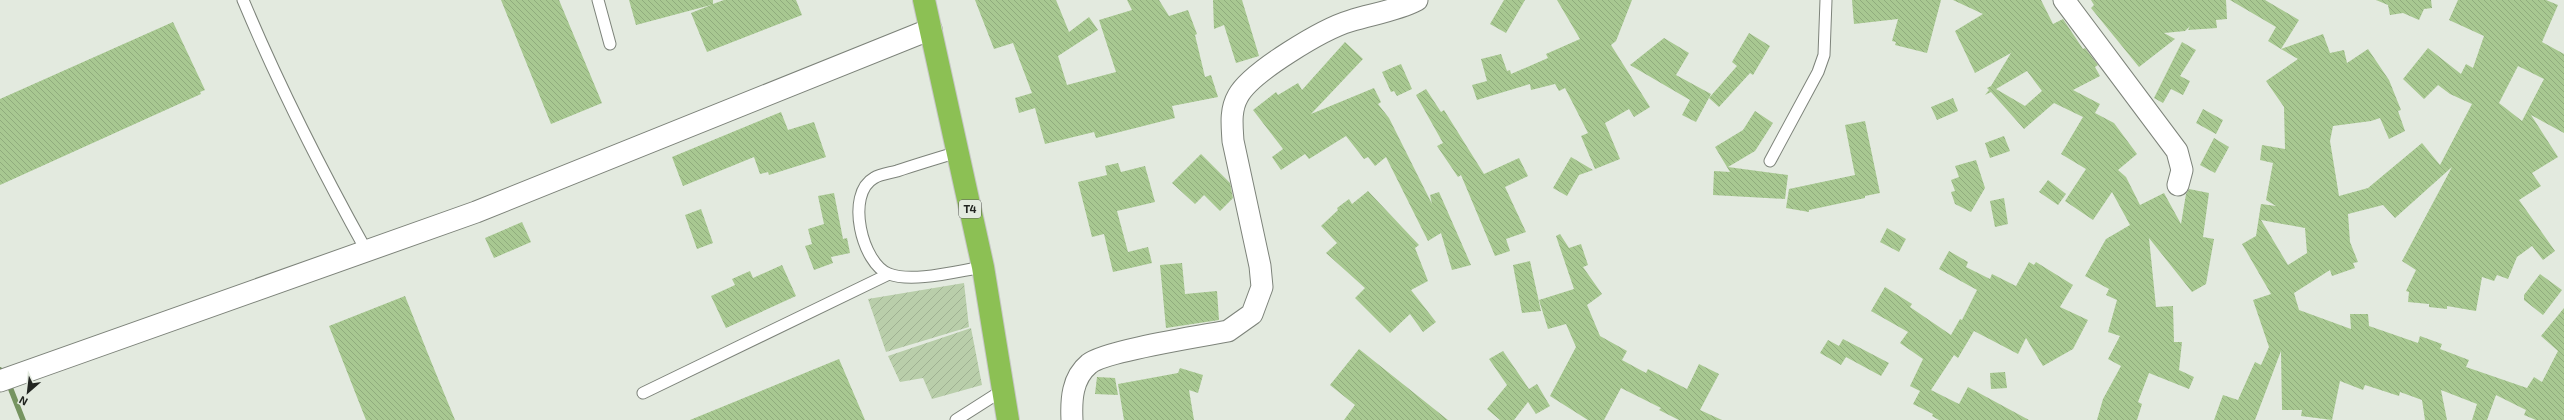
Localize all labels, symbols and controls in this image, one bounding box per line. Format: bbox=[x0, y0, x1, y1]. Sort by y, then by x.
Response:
road number: T4 bbox=[959, 200, 981, 218]
north arrow bbox=[8, 372, 48, 412]
text: N bbox=[16, 394, 30, 409]

